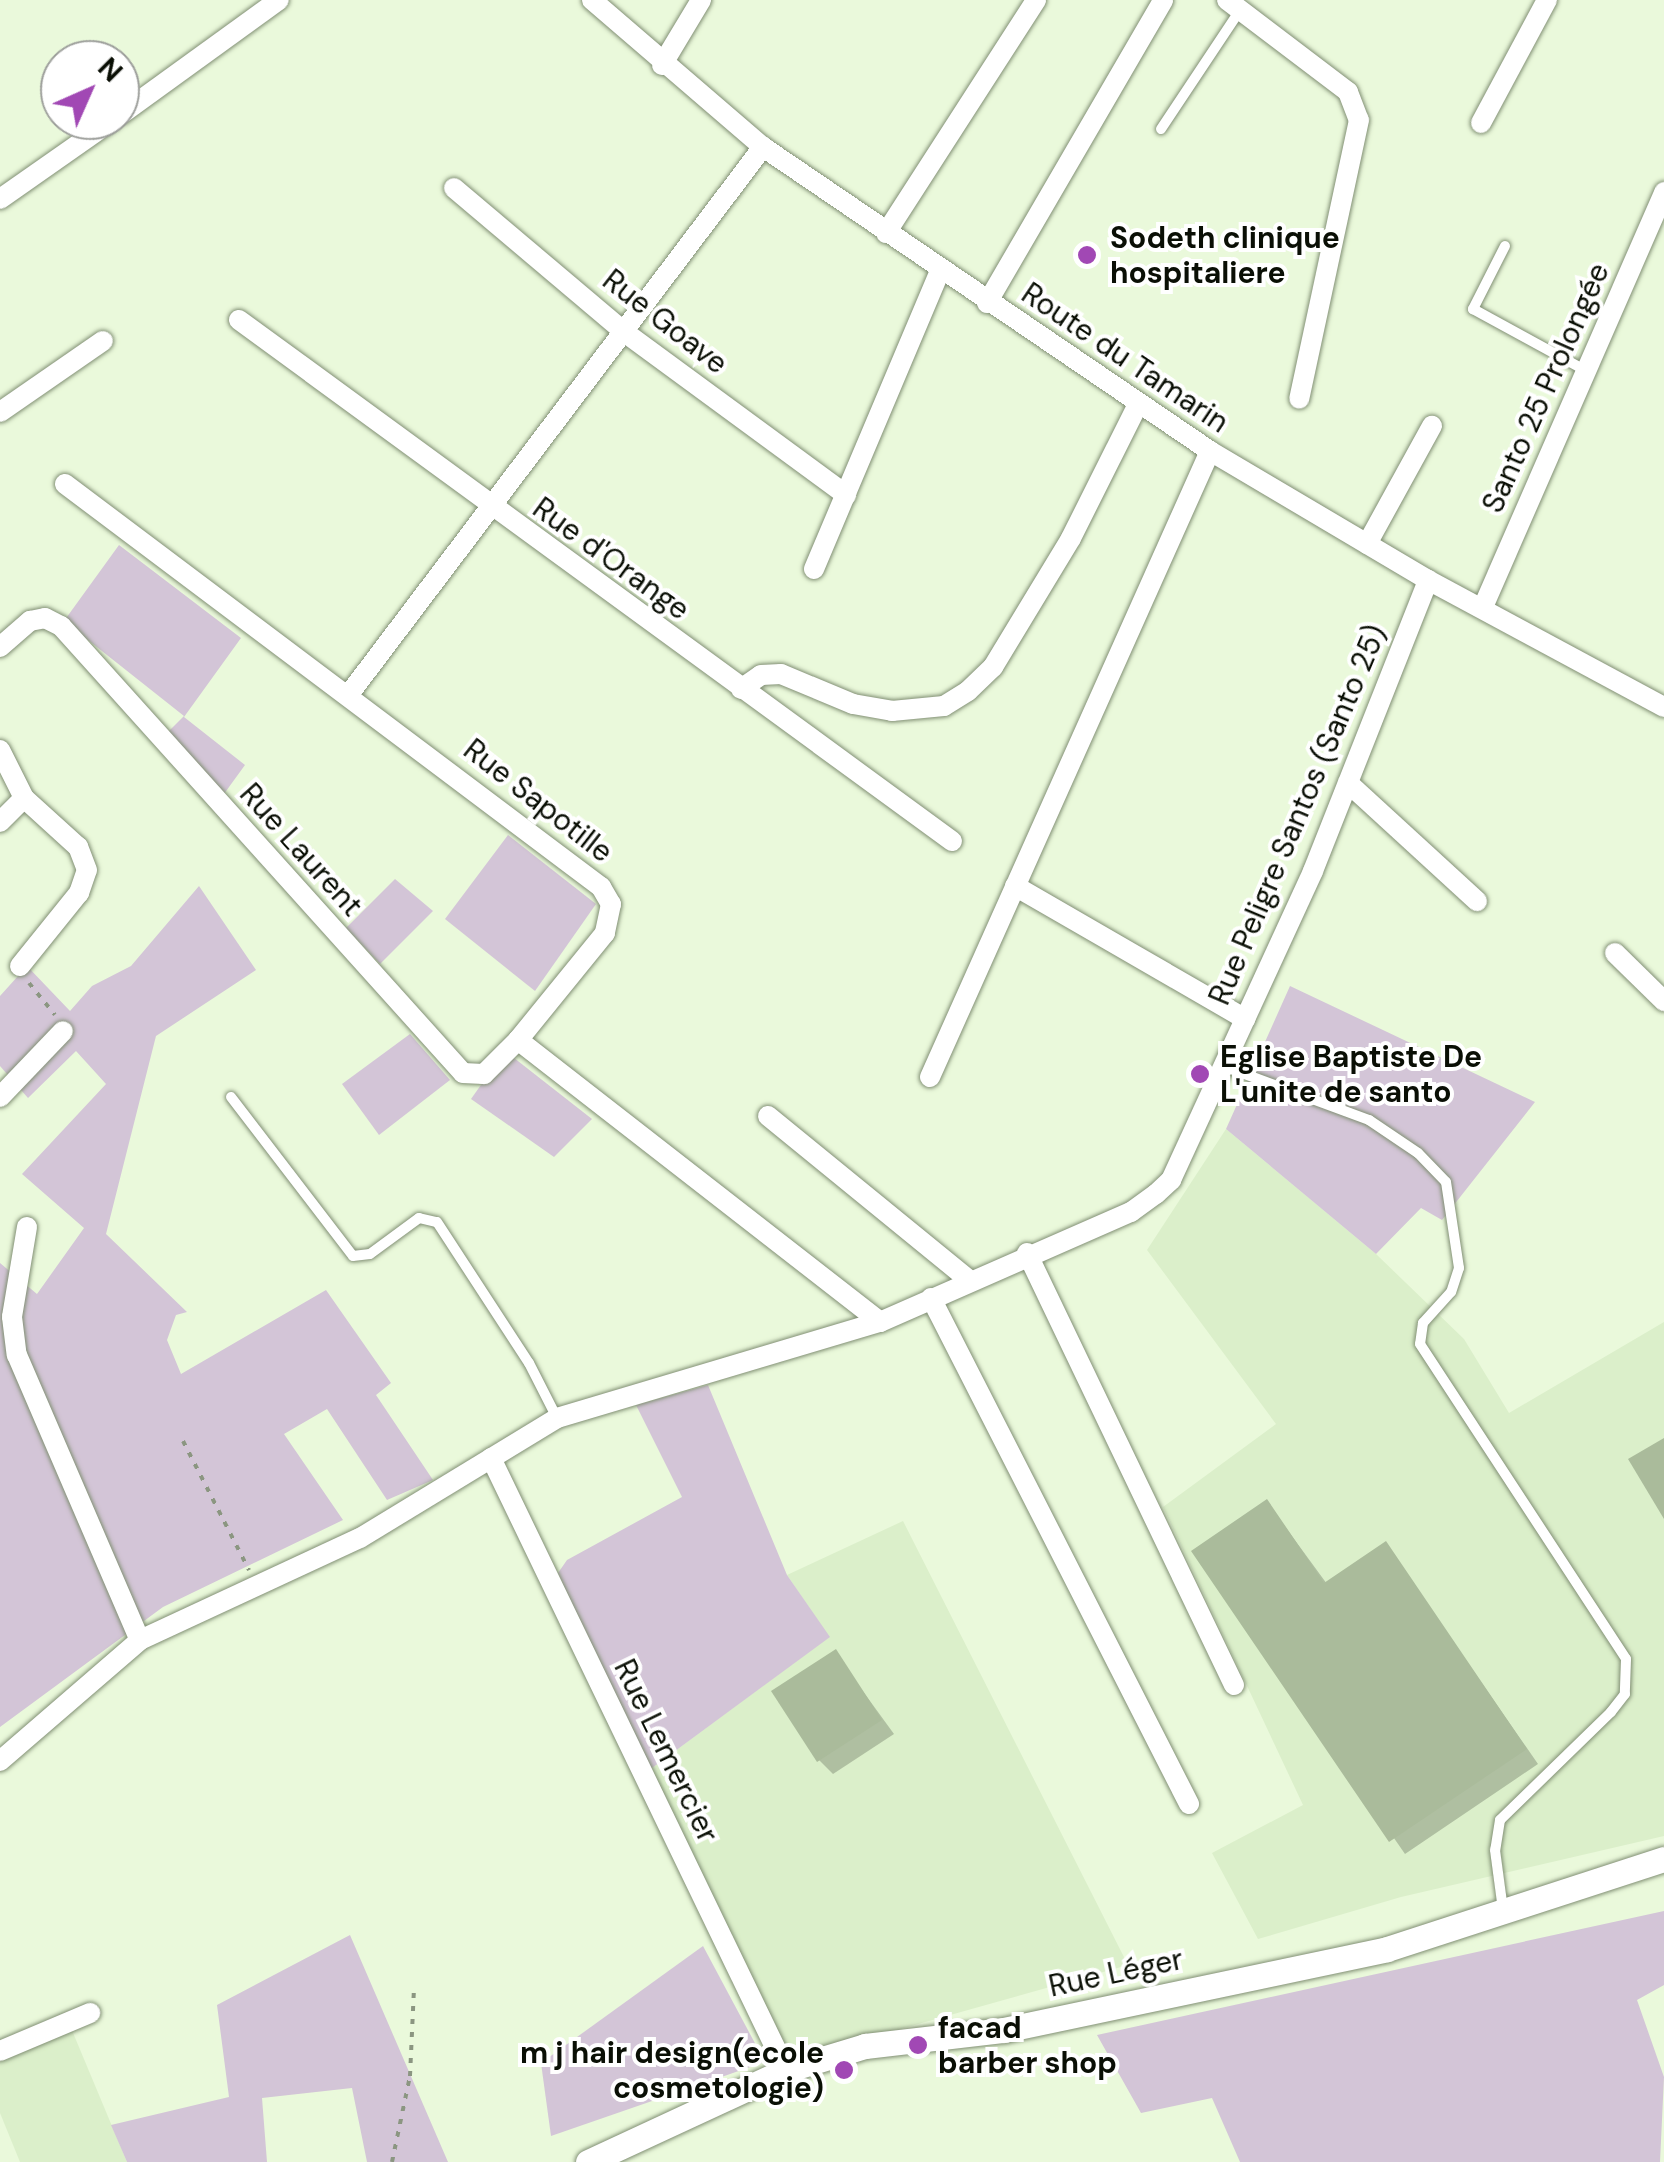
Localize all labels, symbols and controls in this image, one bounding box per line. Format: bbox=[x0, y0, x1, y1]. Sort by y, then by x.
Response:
north arrow bbox=[40, 40, 140, 140]
text: N bbox=[90, 50, 130, 90]
place label: Sodeth clinique hospitaliere bbox=[1110, 220, 1340, 290]
marker: Sodeth clinique hospitaliere bbox=[1074, 242, 1100, 268]
street label: Santo 25 Prolongée bbox=[1475, 258, 1617, 518]
street label: Rue Goave bbox=[595, 262, 735, 382]
street label: Route du Tamarin bbox=[1015, 275, 1235, 441]
street label: Rue d'Orange bbox=[526, 490, 696, 628]
street label: Rue Peligre Santos (Santo 25) bbox=[1202, 620, 1394, 1010]
street label: Rue Sapotille bbox=[456, 732, 620, 870]
street label: Rue Laurent bbox=[232, 776, 370, 924]
place label: Eglise Baptiste De L'unite de santo bbox=[1220, 1039, 1482, 1110]
marker: Eglise Baptiste De L'unite de santo bbox=[1189, 1063, 1211, 1085]
street label: Rue Lemercier bbox=[606, 1654, 726, 1848]
street label: Rue Léger bbox=[1046, 1941, 1186, 2005]
place label: facad barber shop bbox=[938, 2010, 1117, 2080]
marker: facad barber shop bbox=[907, 2034, 929, 2056]
place label: m j hair design(ecole cosmetologie) bbox=[520, 2035, 824, 2106]
marker: m j hair design(ecole cosmetologie) bbox=[833, 2059, 855, 2081]

